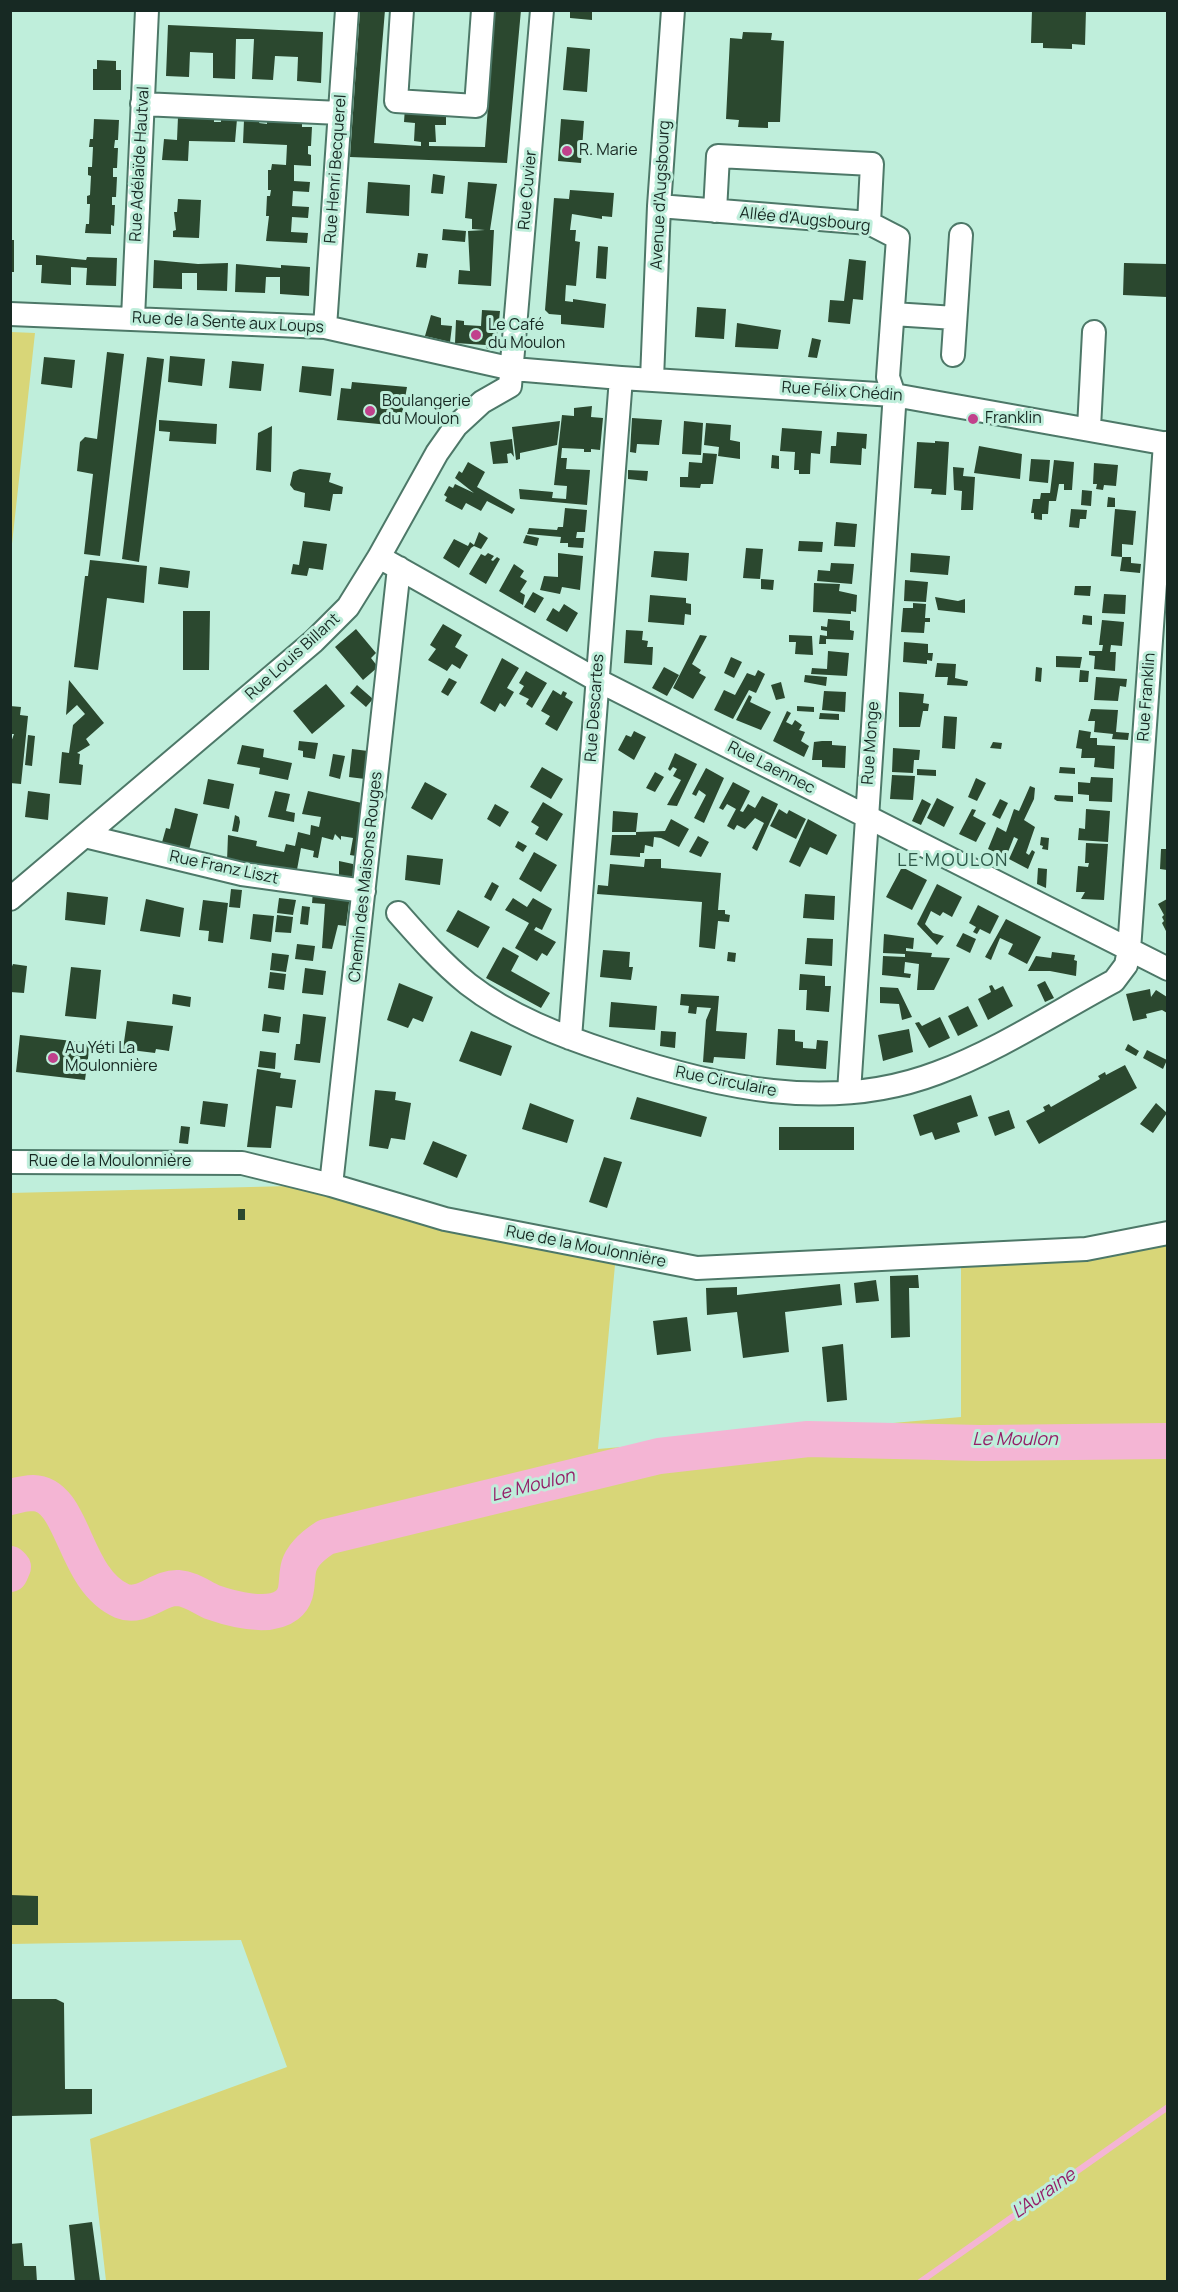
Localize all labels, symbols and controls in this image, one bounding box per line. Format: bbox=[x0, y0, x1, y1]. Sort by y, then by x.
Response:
street label: Rue Adélaïde Hautval bbox=[126, 86, 154, 242]
street label: Rue Henri Becquerel bbox=[321, 94, 351, 244]
street label: Avenue d'Augsbourg bbox=[647, 120, 675, 270]
place label: R. Marie bbox=[579, 141, 638, 161]
marker: R. Marie bbox=[560, 144, 574, 158]
street label: Rue Cuvier bbox=[515, 149, 541, 231]
street label: Allée d'Augsbourg bbox=[739, 204, 871, 236]
street label: Rue de la Sente aux Loups bbox=[132, 308, 324, 338]
place label: Le Café du Moulon bbox=[488, 316, 565, 354]
marker: Le Café du Moulon bbox=[469, 328, 483, 342]
street label: Rue Félix Chédin bbox=[781, 378, 903, 406]
place label: Boulangerie du Moulon bbox=[382, 392, 471, 430]
marker: Boulangerie du Moulon bbox=[363, 404, 377, 418]
place label: Franklin bbox=[985, 409, 1042, 429]
marker: Franklin bbox=[966, 412, 980, 426]
street label: Rue Louis Billant bbox=[242, 610, 344, 704]
street label: Rue Franklin bbox=[1134, 652, 1160, 742]
street label: Rue Descartes bbox=[582, 653, 608, 763]
street label: Rue Monge bbox=[859, 701, 883, 785]
street label: Rue Laennec bbox=[724, 738, 818, 798]
street label: Chemin des Maisons Rouges bbox=[345, 771, 387, 983]
street label: Rue Franz Liszt bbox=[168, 847, 280, 889]
district label: LE MOULON bbox=[897, 850, 1009, 872]
place label: Au Yéti La Moulonnière bbox=[65, 1039, 158, 1077]
marker: Au Yéti La Moulonnière bbox=[46, 1051, 60, 1065]
street label: Rue Circulaire bbox=[674, 1063, 778, 1101]
street label: Rue de la Moulonnière bbox=[29, 1152, 191, 1172]
street label: Rue de la Moulonnière bbox=[504, 1222, 668, 1272]
water label: Le Moulon bbox=[972, 1429, 1058, 1451]
water label: Le Moulon bbox=[489, 1465, 577, 1507]
water label: L'Auraine bbox=[1008, 2164, 1080, 2224]

